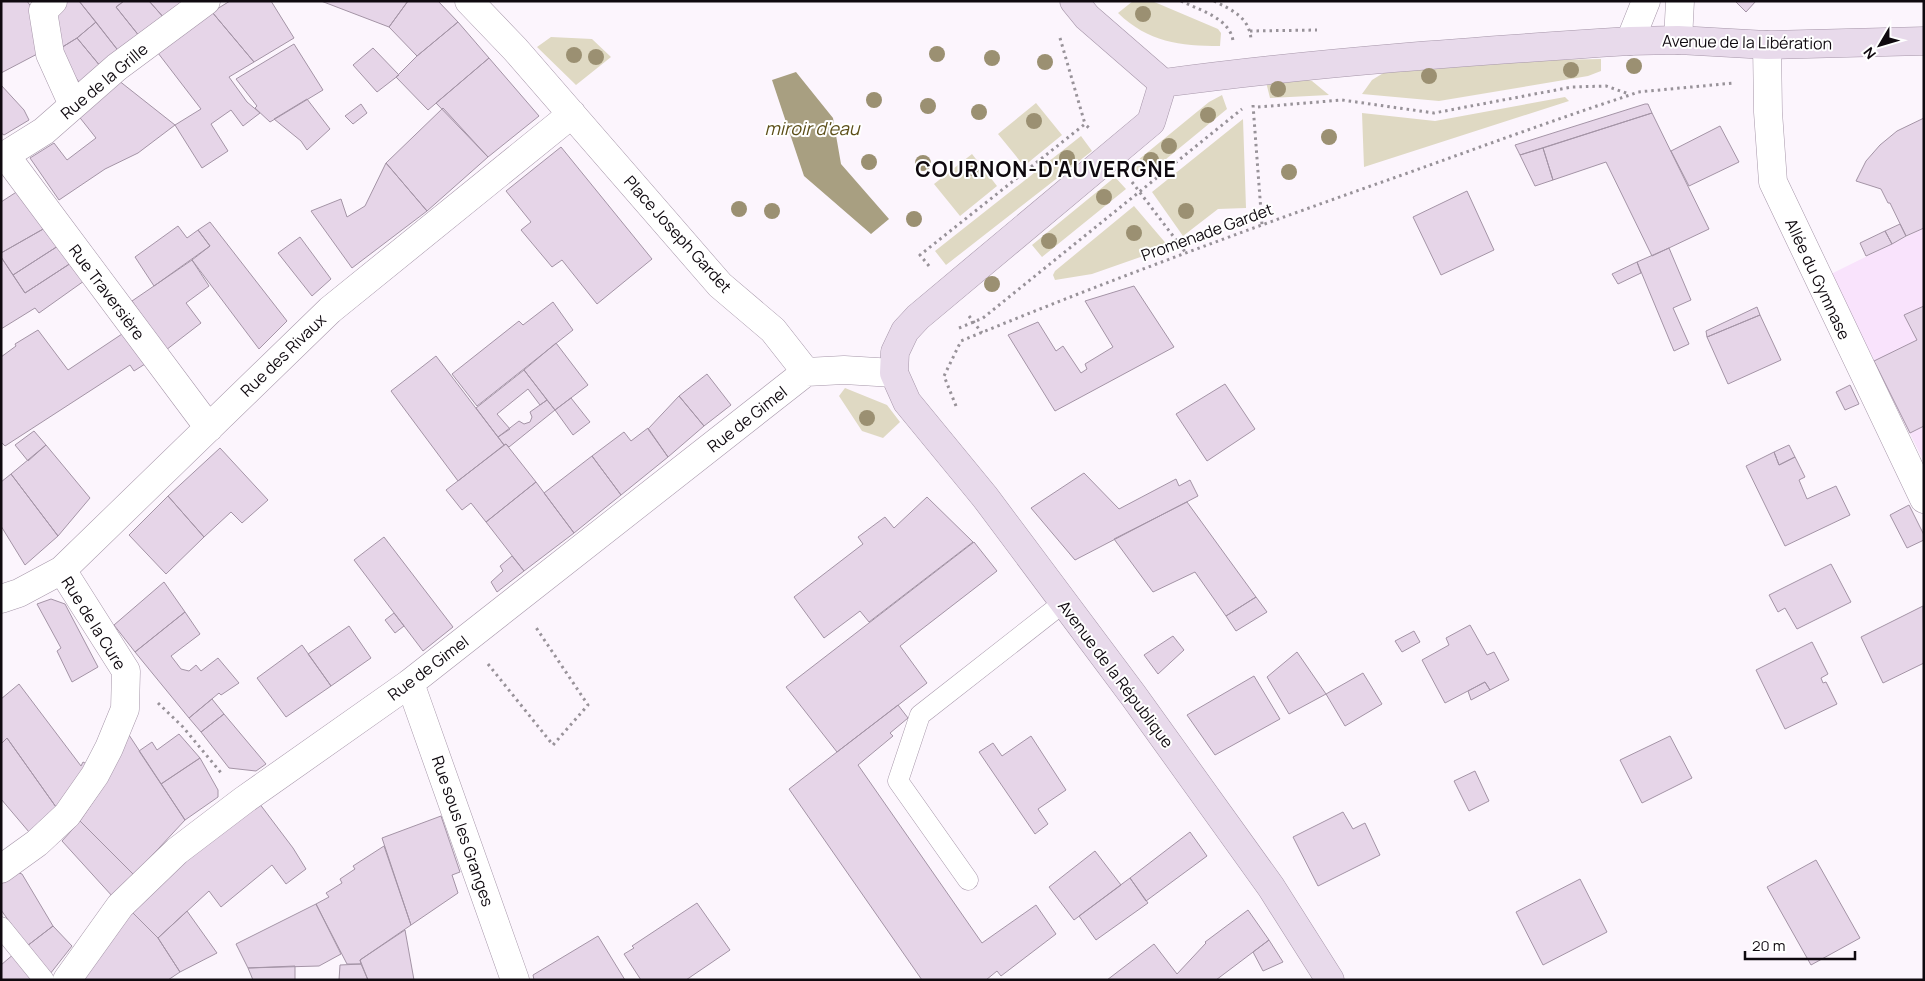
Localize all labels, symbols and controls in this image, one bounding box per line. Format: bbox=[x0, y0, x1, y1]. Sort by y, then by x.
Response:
north arrow bbox=[1855, 20, 1905, 70]
street label: Avenue de la Libération bbox=[1662, 30, 1832, 54]
street label: Rue de la Grille bbox=[56, 38, 152, 124]
text: N bbox=[1859, 43, 1880, 63]
water label: miroir d'eau bbox=[765, 116, 861, 140]
district label: COURNON-D'AUVERGNE bbox=[915, 155, 1177, 183]
street label: Place Joseph Gardet bbox=[619, 171, 737, 297]
street label: Promenade Gardet bbox=[1138, 198, 1276, 266]
street label: Allée du Gymnase bbox=[1780, 215, 1856, 343]
street label: Rue Traversière bbox=[64, 240, 150, 344]
street label: Rue des Rivaux bbox=[235, 308, 331, 401]
street label: Rue de Gimel bbox=[702, 381, 792, 457]
street label: Rue de la Cure bbox=[57, 572, 131, 674]
street label: Avenue de la République bbox=[1053, 596, 1179, 752]
street label: Rue de Gimel bbox=[383, 630, 473, 706]
street label: Rue sous les Granges bbox=[427, 753, 499, 909]
scale bar bbox=[1745, 928, 1855, 960]
text: 20 m bbox=[1752, 935, 1785, 956]

